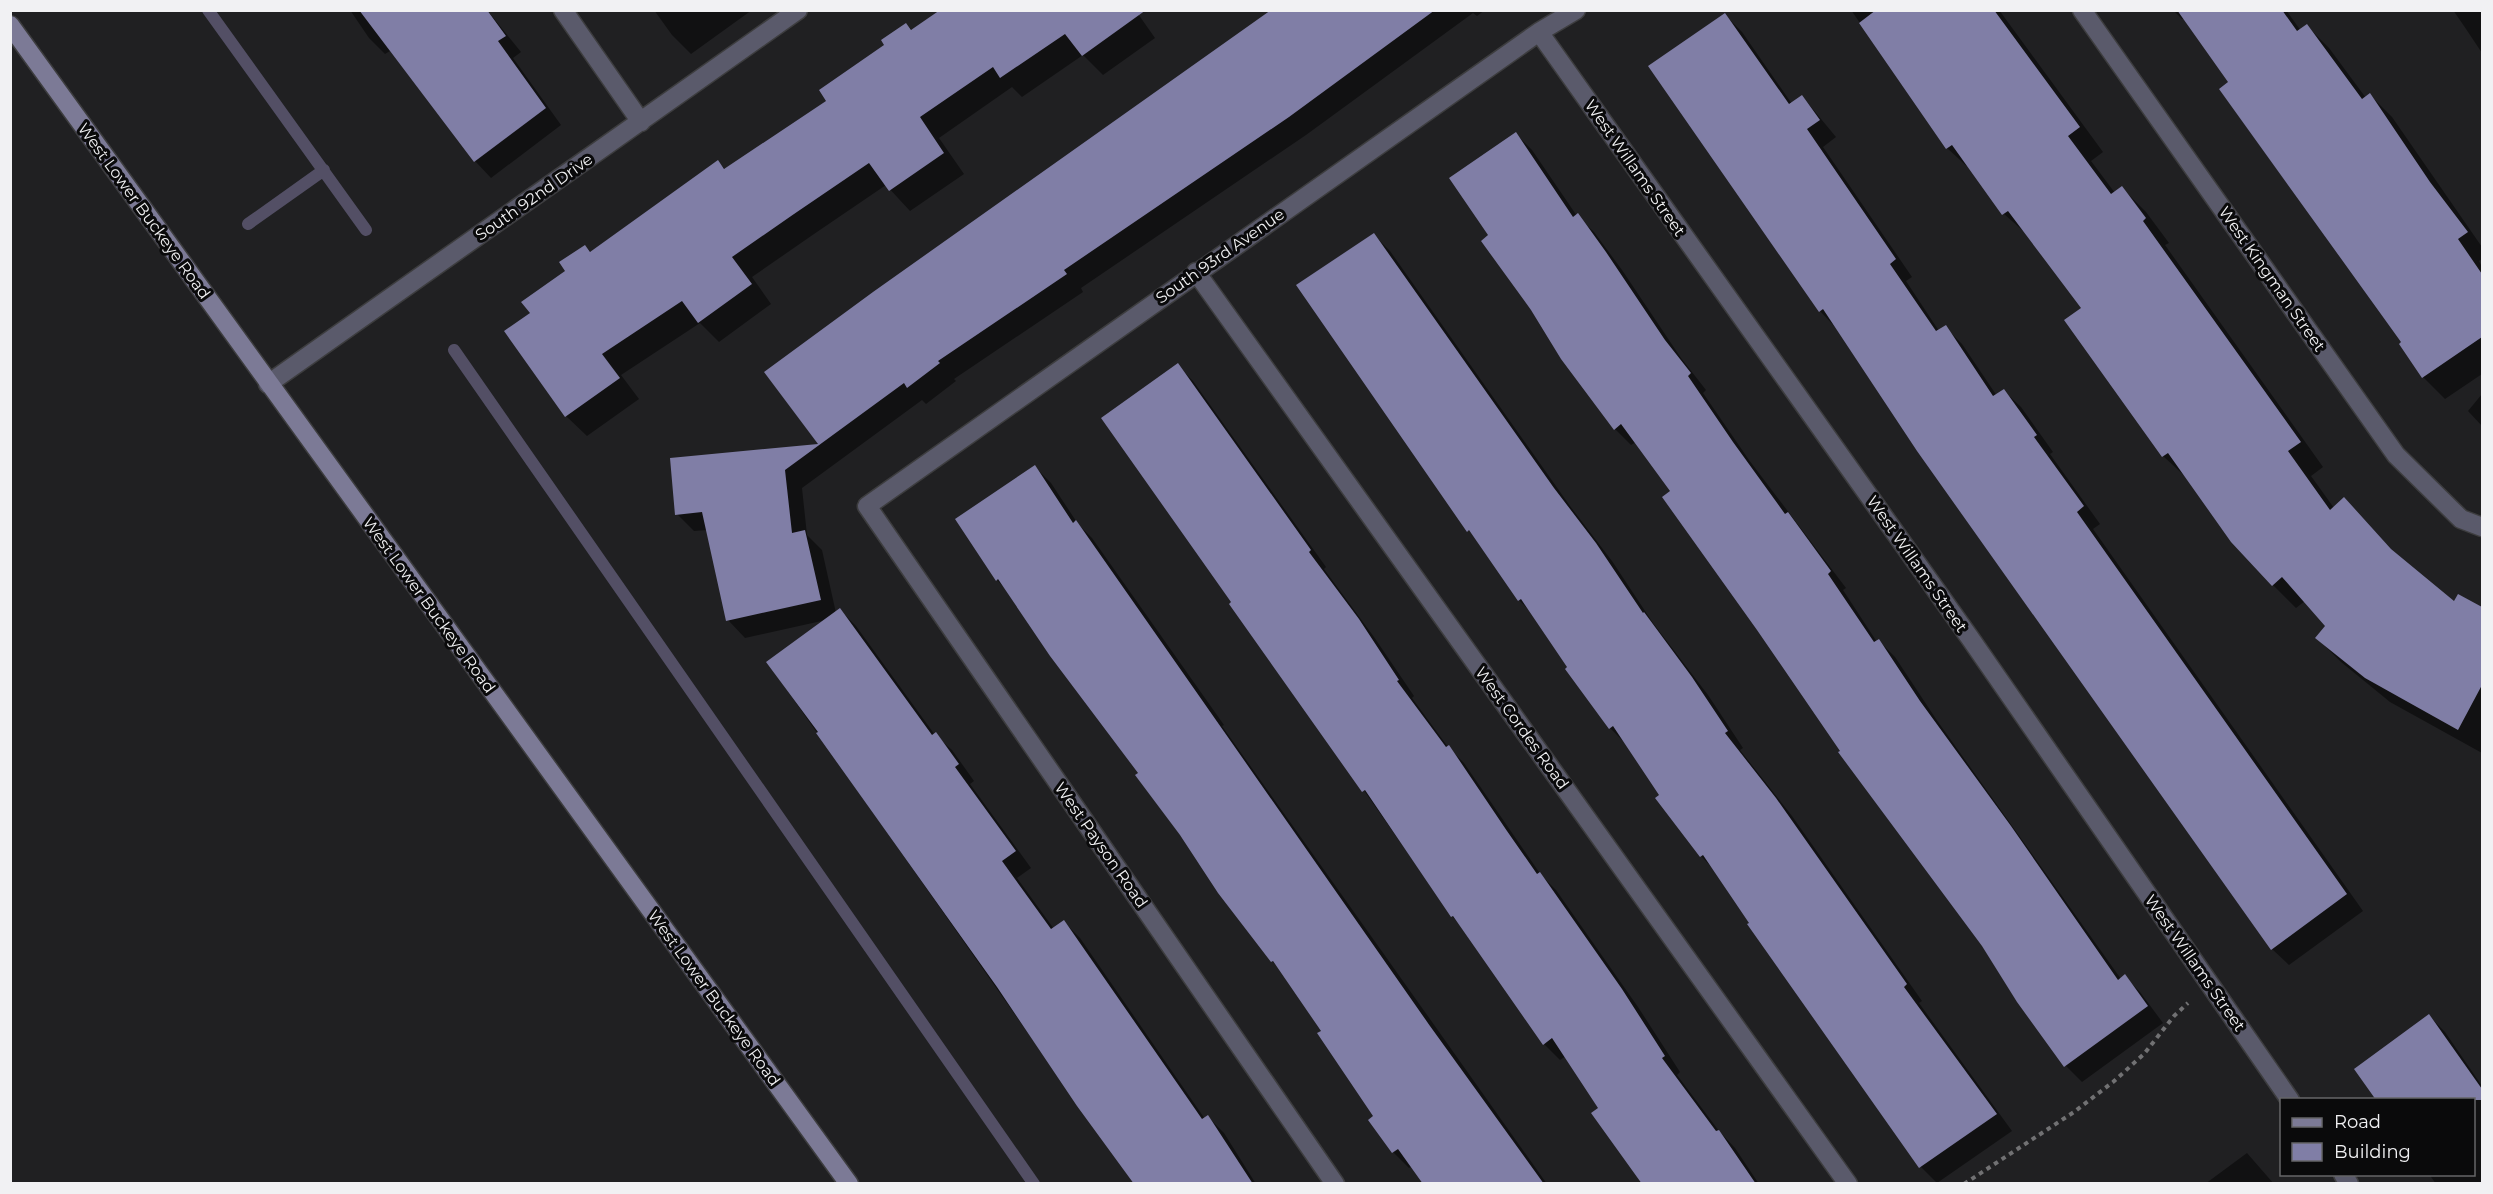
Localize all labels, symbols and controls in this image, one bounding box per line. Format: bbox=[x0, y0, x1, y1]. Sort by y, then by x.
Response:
street label: West Willams Street bbox=[1581, 96, 1690, 240]
street label: West Lower Buckeye Road bbox=[74, 119, 214, 303]
street label: South 92nd Drive bbox=[472, 149, 596, 245]
street label: West Kingman Street bbox=[2215, 203, 2329, 355]
street label: South 93rd Avenue bbox=[1152, 205, 1288, 307]
street label: West Willams Street bbox=[1863, 492, 1972, 636]
street label: West Lower Buckeye Road bbox=[359, 513, 499, 697]
street label: West Cordes Road bbox=[1471, 663, 1573, 793]
street label: West Payson Road bbox=[1051, 779, 1151, 911]
street label: West Willams Street bbox=[2141, 891, 2250, 1035]
street label: West Lower Buckeye Road bbox=[644, 906, 784, 1090]
legend bbox=[2280, 1098, 2475, 1176]
text: Road bbox=[2334, 1111, 2381, 1133]
text: Building bbox=[2334, 1141, 2411, 1163]

